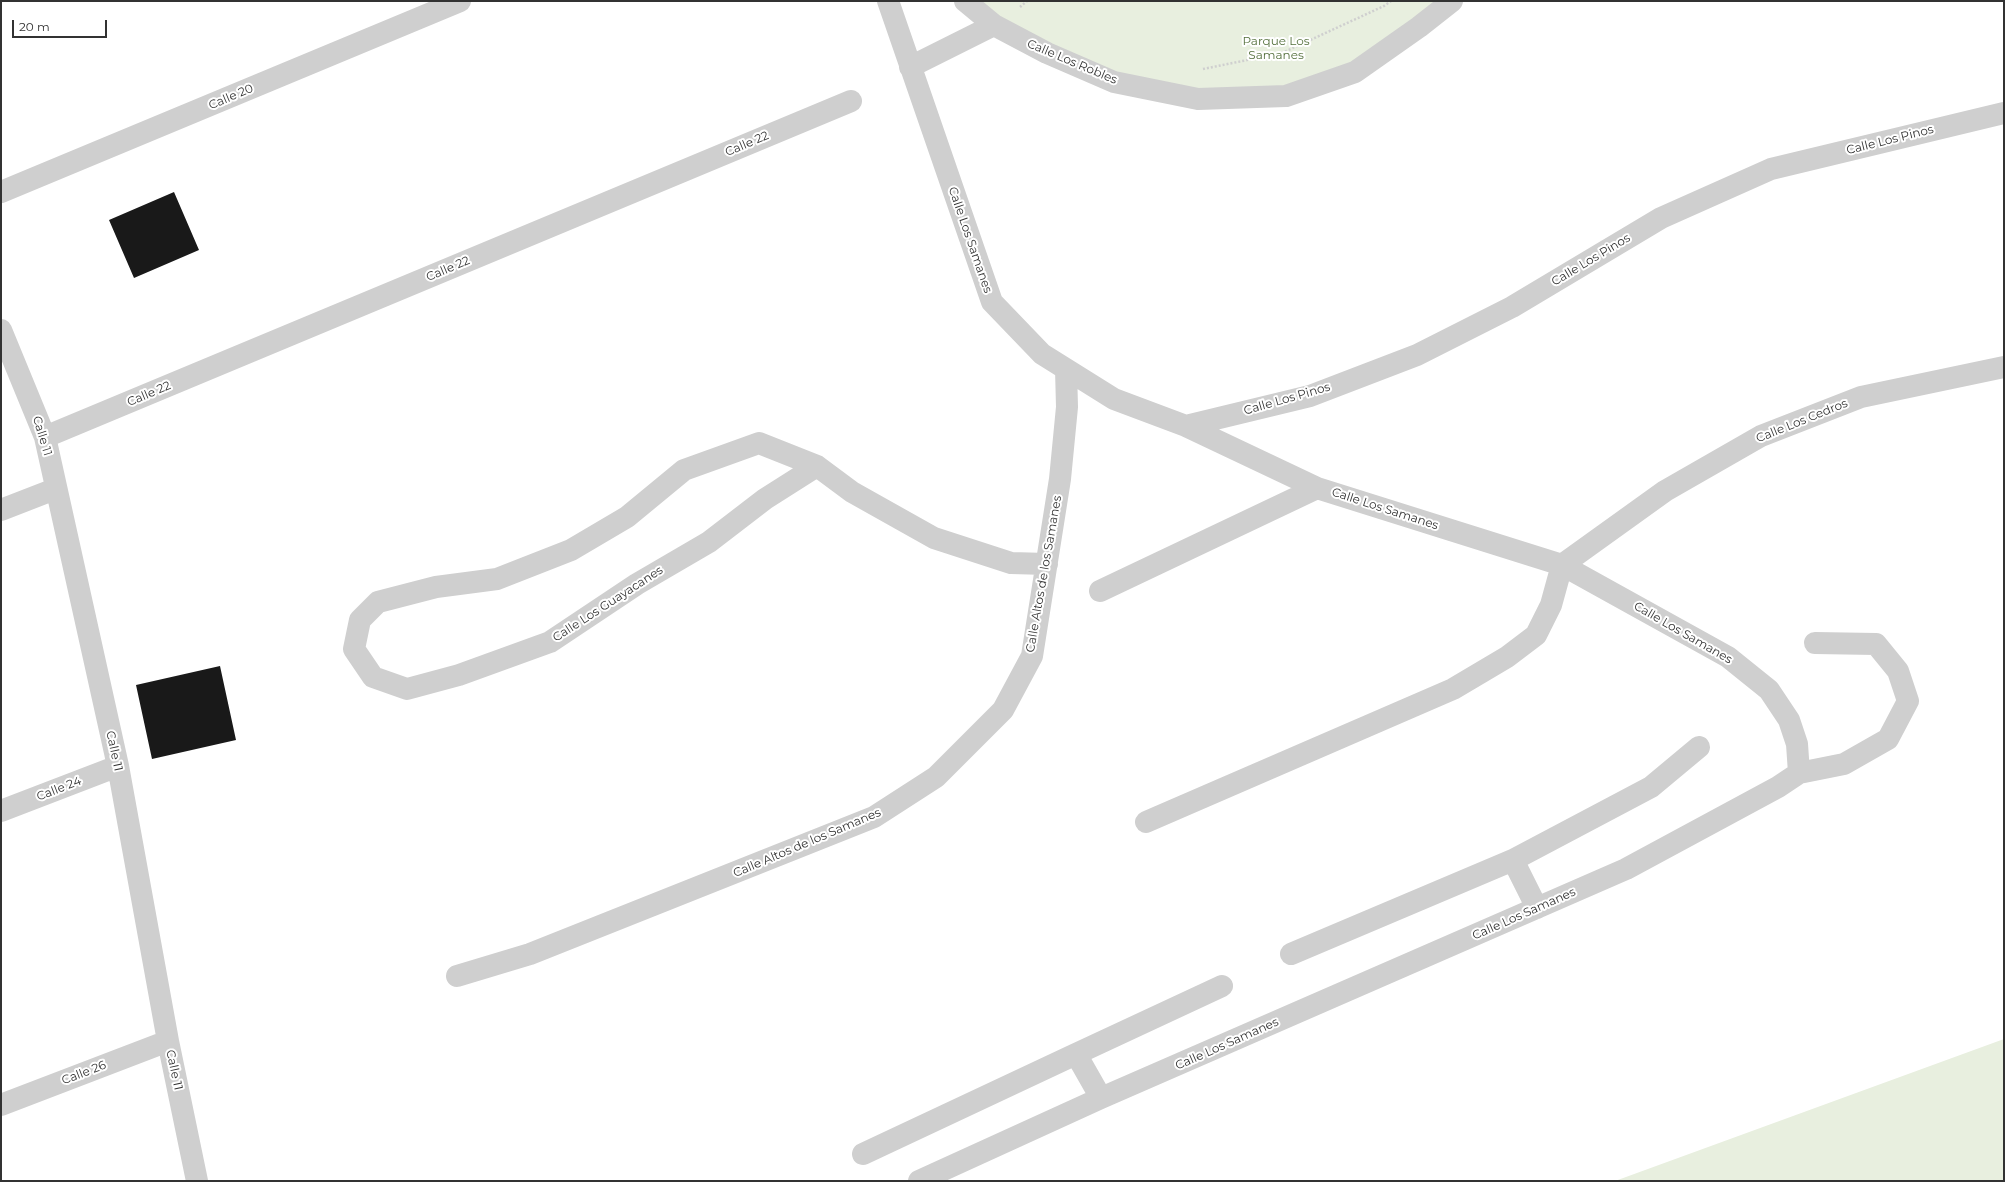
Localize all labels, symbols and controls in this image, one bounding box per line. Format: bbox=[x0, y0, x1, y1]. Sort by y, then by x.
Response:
scale bar bbox=[14, 12, 109, 38]
text: 20 m bbox=[19, 19, 50, 34]
park label: Parque Los Samanes bbox=[1242, 34, 1310, 62]
street label: Calle Los Robles bbox=[1025, 37, 1119, 87]
street label: Calle 20 bbox=[207, 81, 255, 113]
street label: Calle Los Pinos bbox=[1845, 122, 1935, 158]
street label: Calle 22 bbox=[723, 128, 771, 160]
street label: Calle Los Samanes bbox=[945, 185, 995, 295]
street label: Calle Los Pinos bbox=[1549, 231, 1633, 289]
street label: Calle 22 bbox=[424, 253, 472, 285]
street label: Calle 22 bbox=[125, 378, 173, 410]
street label: Calle Los Pinos bbox=[1242, 380, 1332, 418]
street label: Calle Los Cedros bbox=[1754, 396, 1850, 446]
street label: Calle 11 bbox=[29, 414, 55, 458]
street label: Calle Los Samanes bbox=[1330, 485, 1440, 533]
street label: Calle Altos de los Samanes bbox=[1023, 494, 1065, 654]
street label: Calle Los Guayacanes bbox=[550, 563, 666, 645]
street label: Calle Los Samanes bbox=[1631, 599, 1735, 667]
street label: Calle 11 bbox=[103, 729, 125, 773]
street label: Calle 24 bbox=[35, 774, 83, 804]
street label: Calle Altos de los Samanes bbox=[731, 805, 883, 881]
street label: Calle Los Samanes bbox=[1470, 885, 1578, 943]
street label: Calle Los Samanes bbox=[1173, 1015, 1281, 1073]
street label: Calle 11 bbox=[163, 1048, 185, 1092]
street label: Calle 26 bbox=[60, 1058, 108, 1088]

